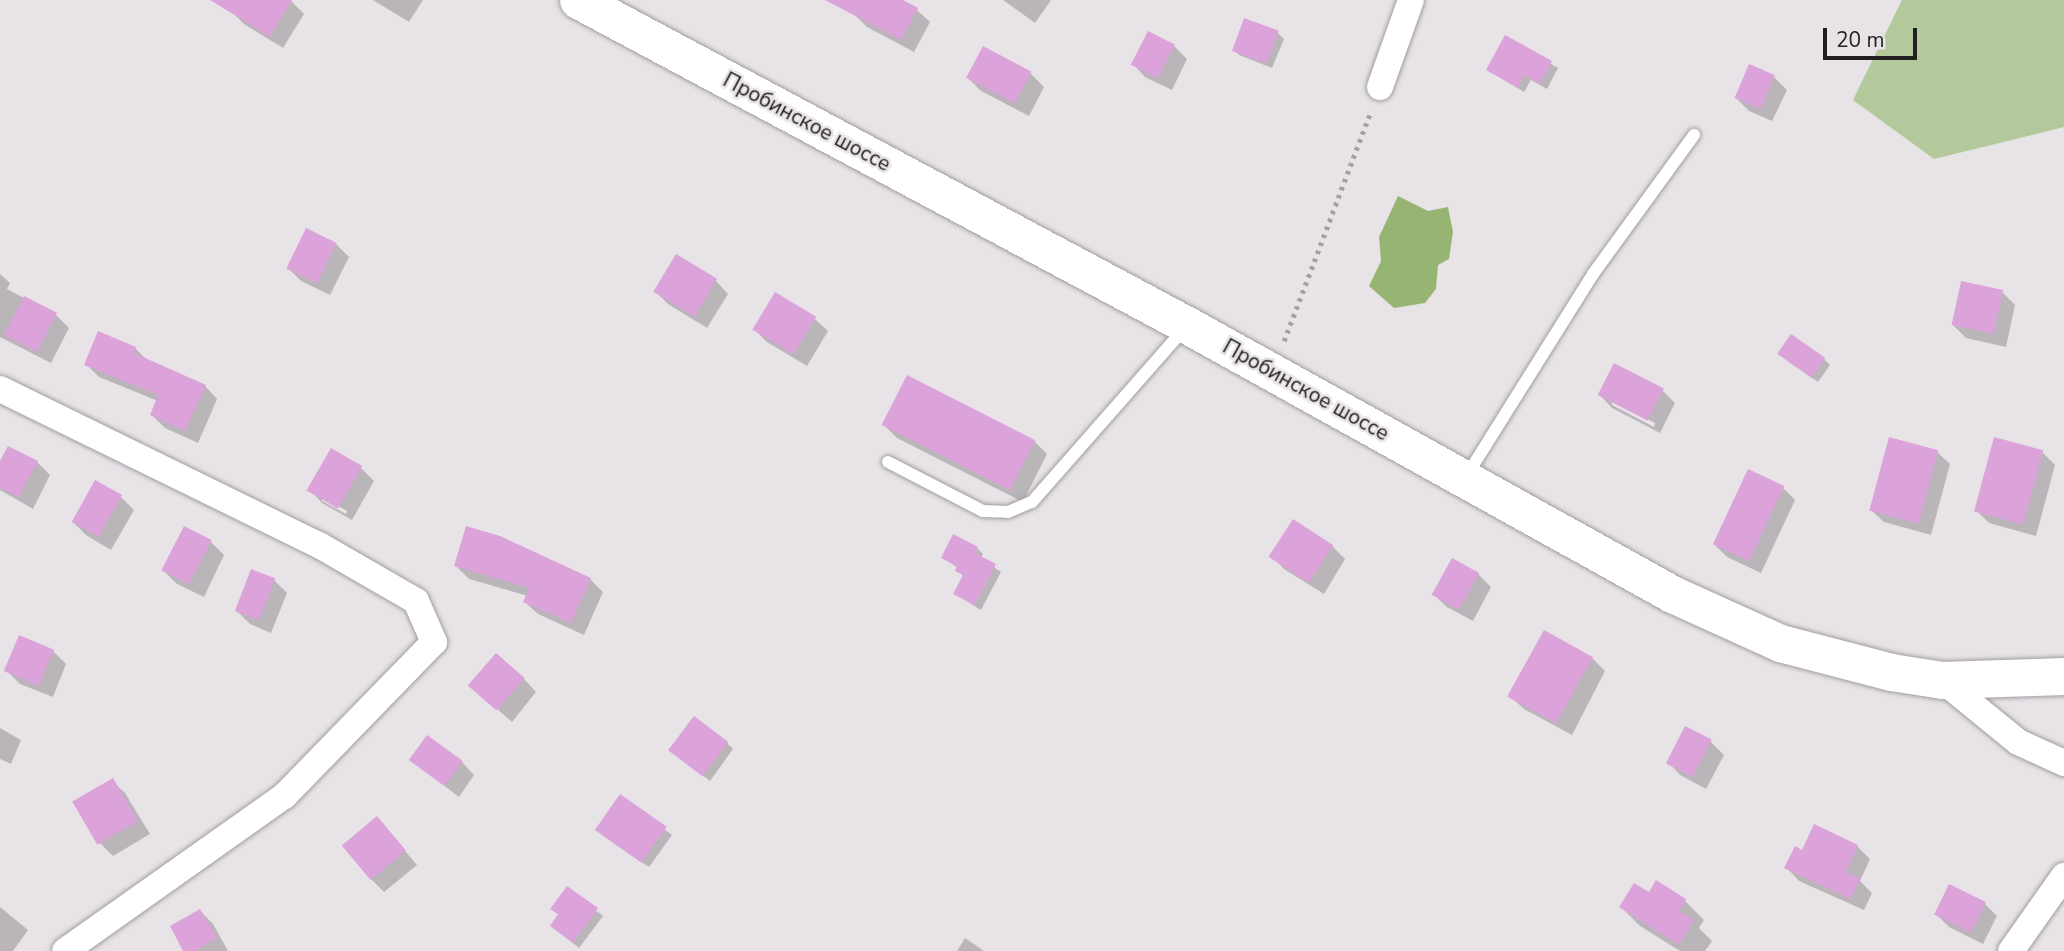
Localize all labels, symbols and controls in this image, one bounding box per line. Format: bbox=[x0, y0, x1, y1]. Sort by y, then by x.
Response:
scale bar bbox=[1826, 14, 1920, 58]
text: 20 m bbox=[1836, 26, 1885, 54]
street label: Пробинское шоссе bbox=[719, 67, 895, 177]
street label: Пробинское шоссе bbox=[1218, 334, 1394, 446]

